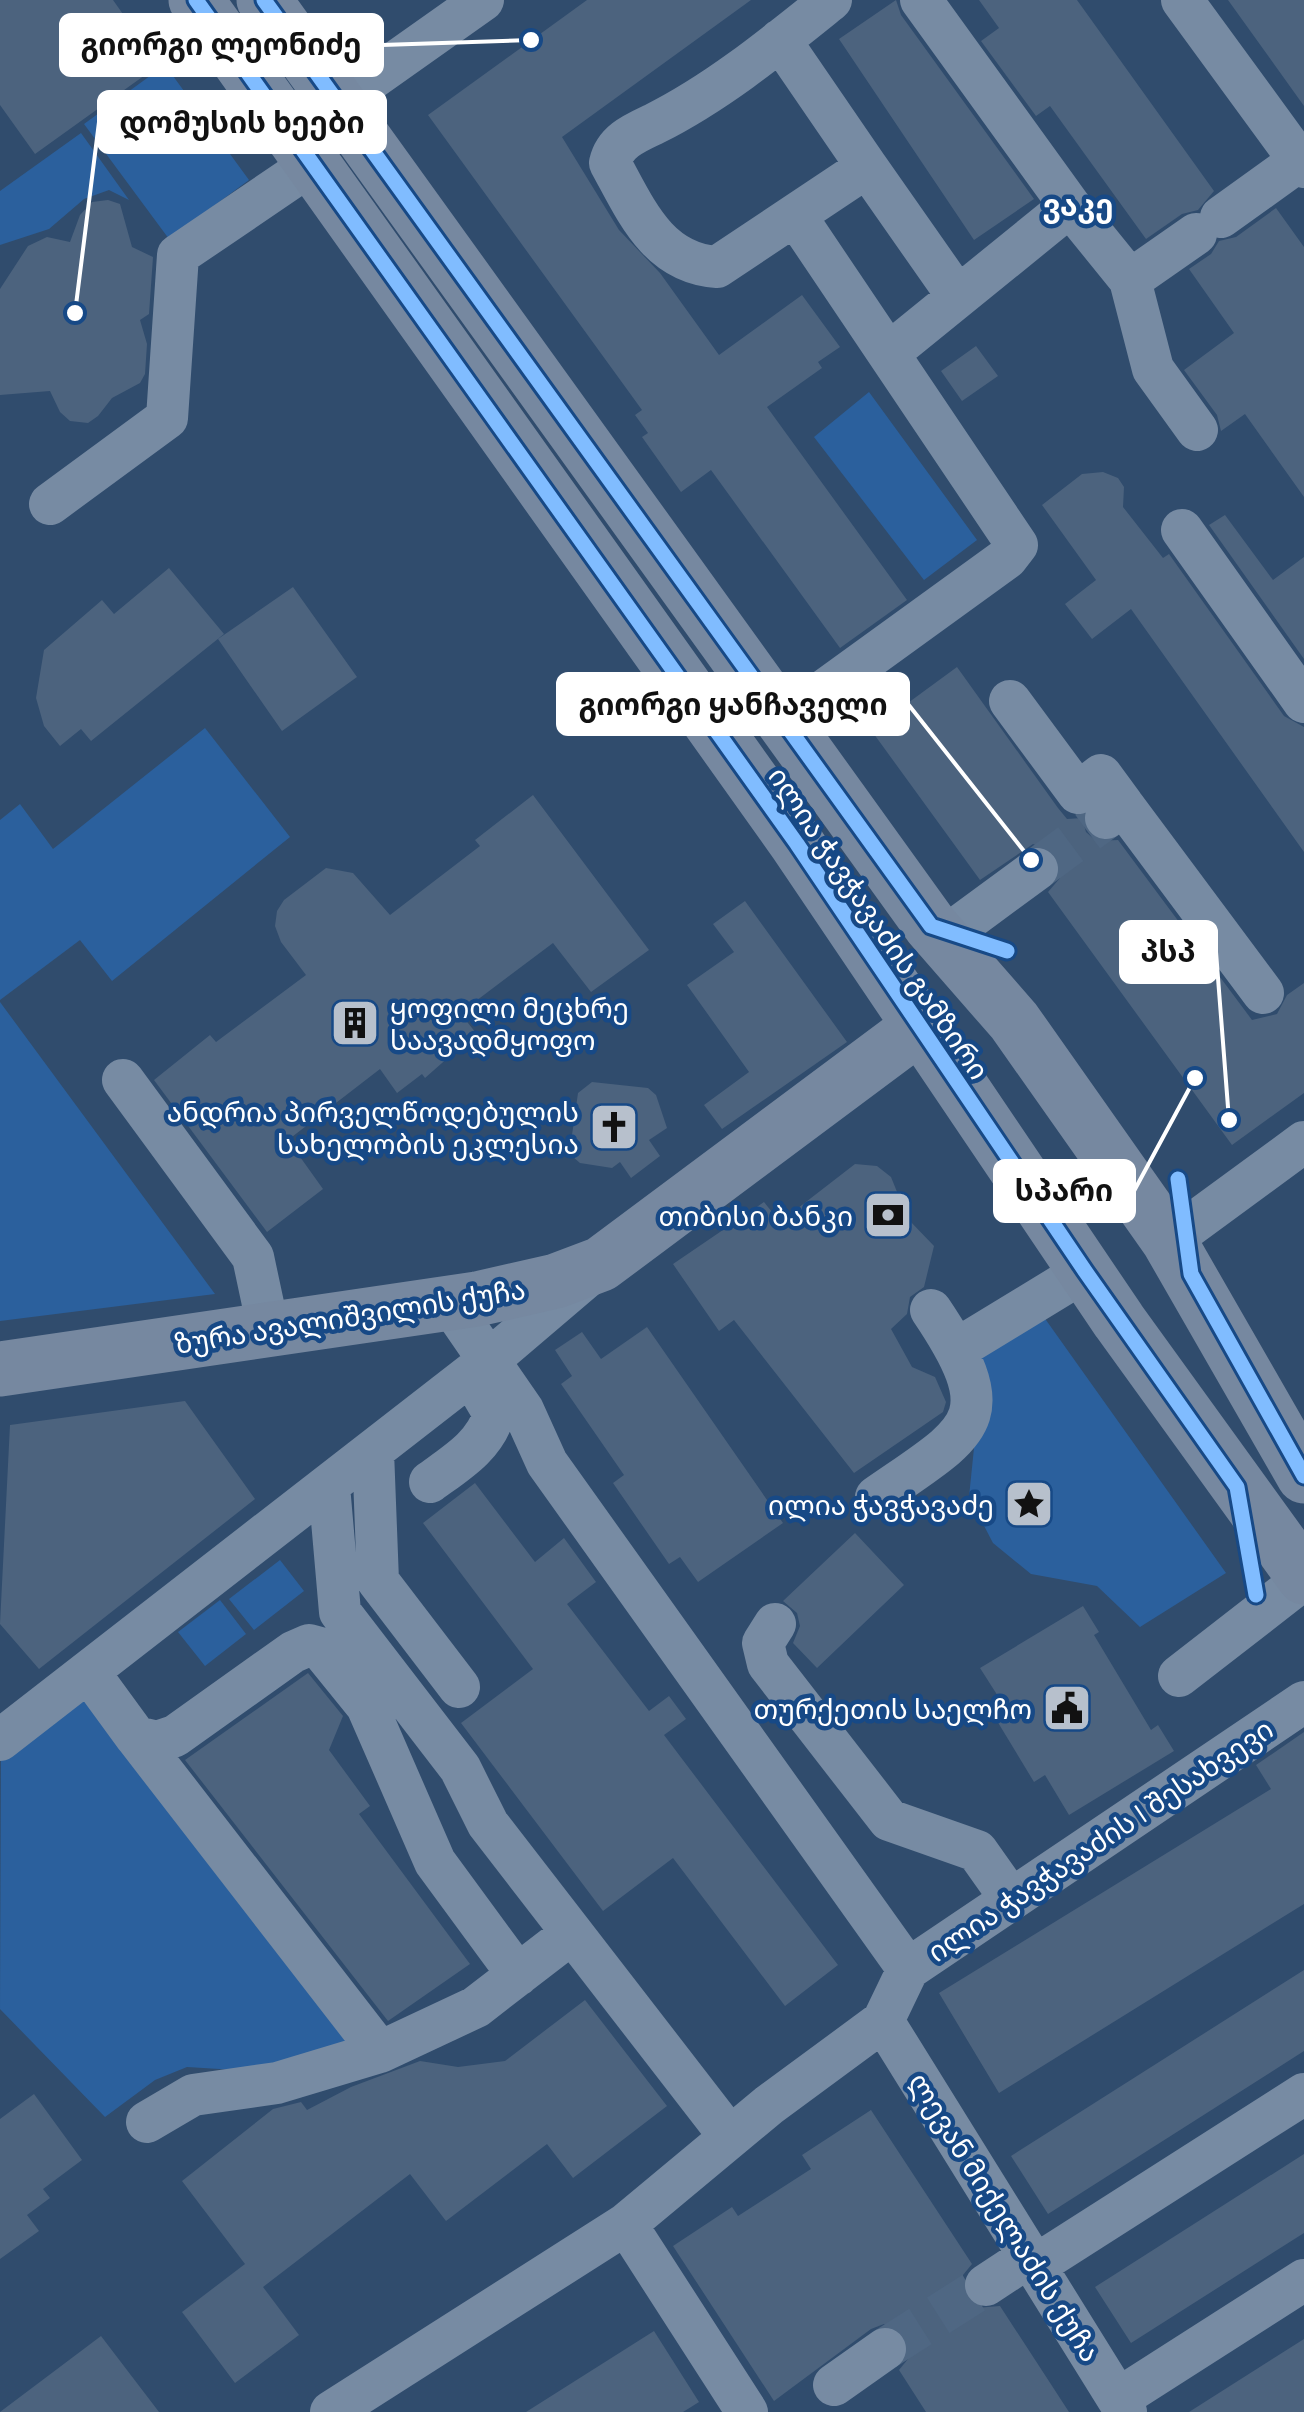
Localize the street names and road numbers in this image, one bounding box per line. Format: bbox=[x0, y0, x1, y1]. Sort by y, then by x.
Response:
street label: ილია ჭავჭავაძის გამზირი bbox=[761, 761, 995, 1086]
street label: ზურა ავალიშვილის ქუჩა bbox=[173, 1273, 528, 1361]
street label: ილია ჭავჭავაძის I შესახვევი bbox=[922, 1713, 1279, 1969]
street label: ლევან მიქელაძის ქუჩა bbox=[902, 2067, 1107, 2368]

